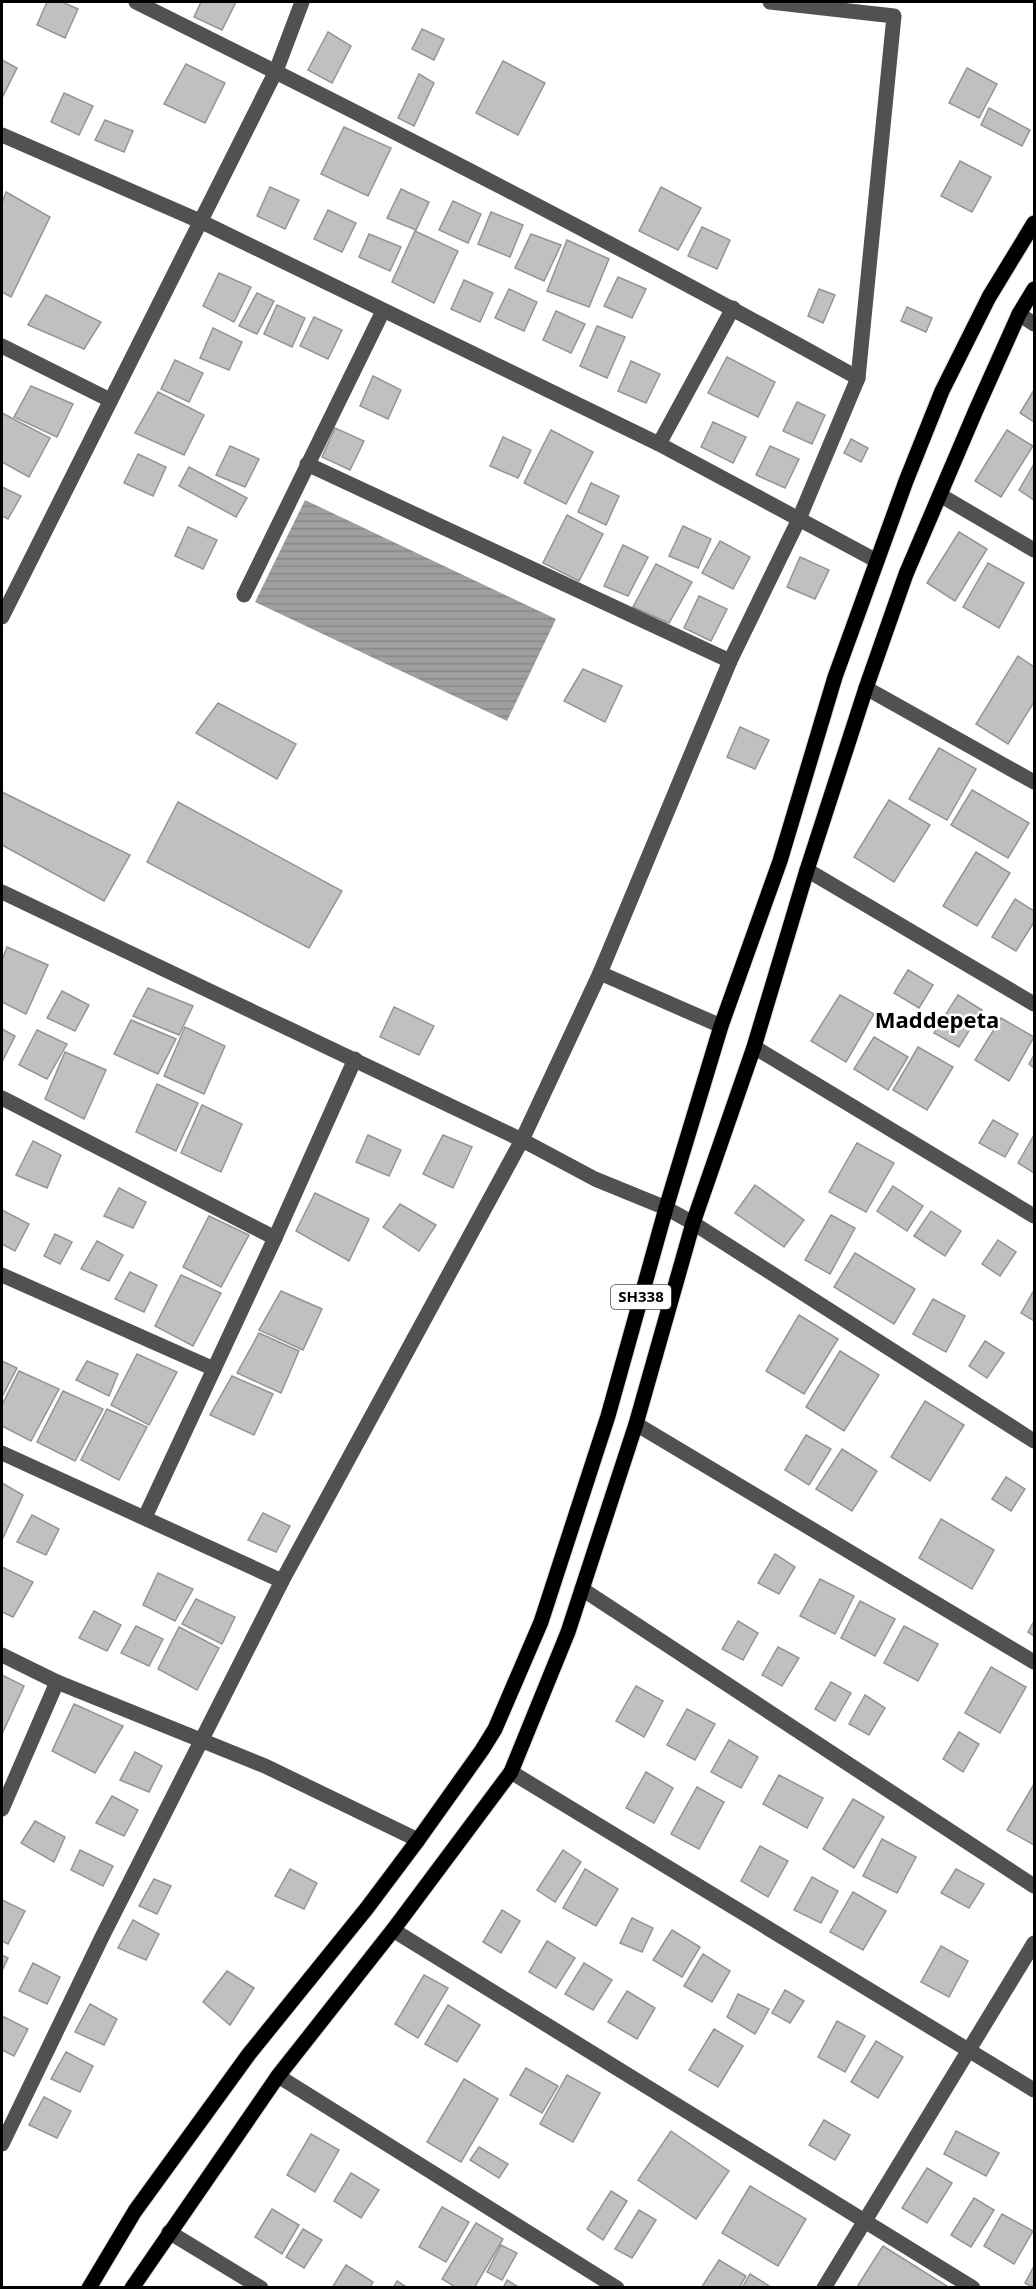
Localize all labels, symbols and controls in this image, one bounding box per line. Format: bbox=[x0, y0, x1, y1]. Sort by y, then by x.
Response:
district label: Maddepeta bbox=[875, 1004, 999, 1034]
road number: SH338 bbox=[611, 1285, 671, 1309]

